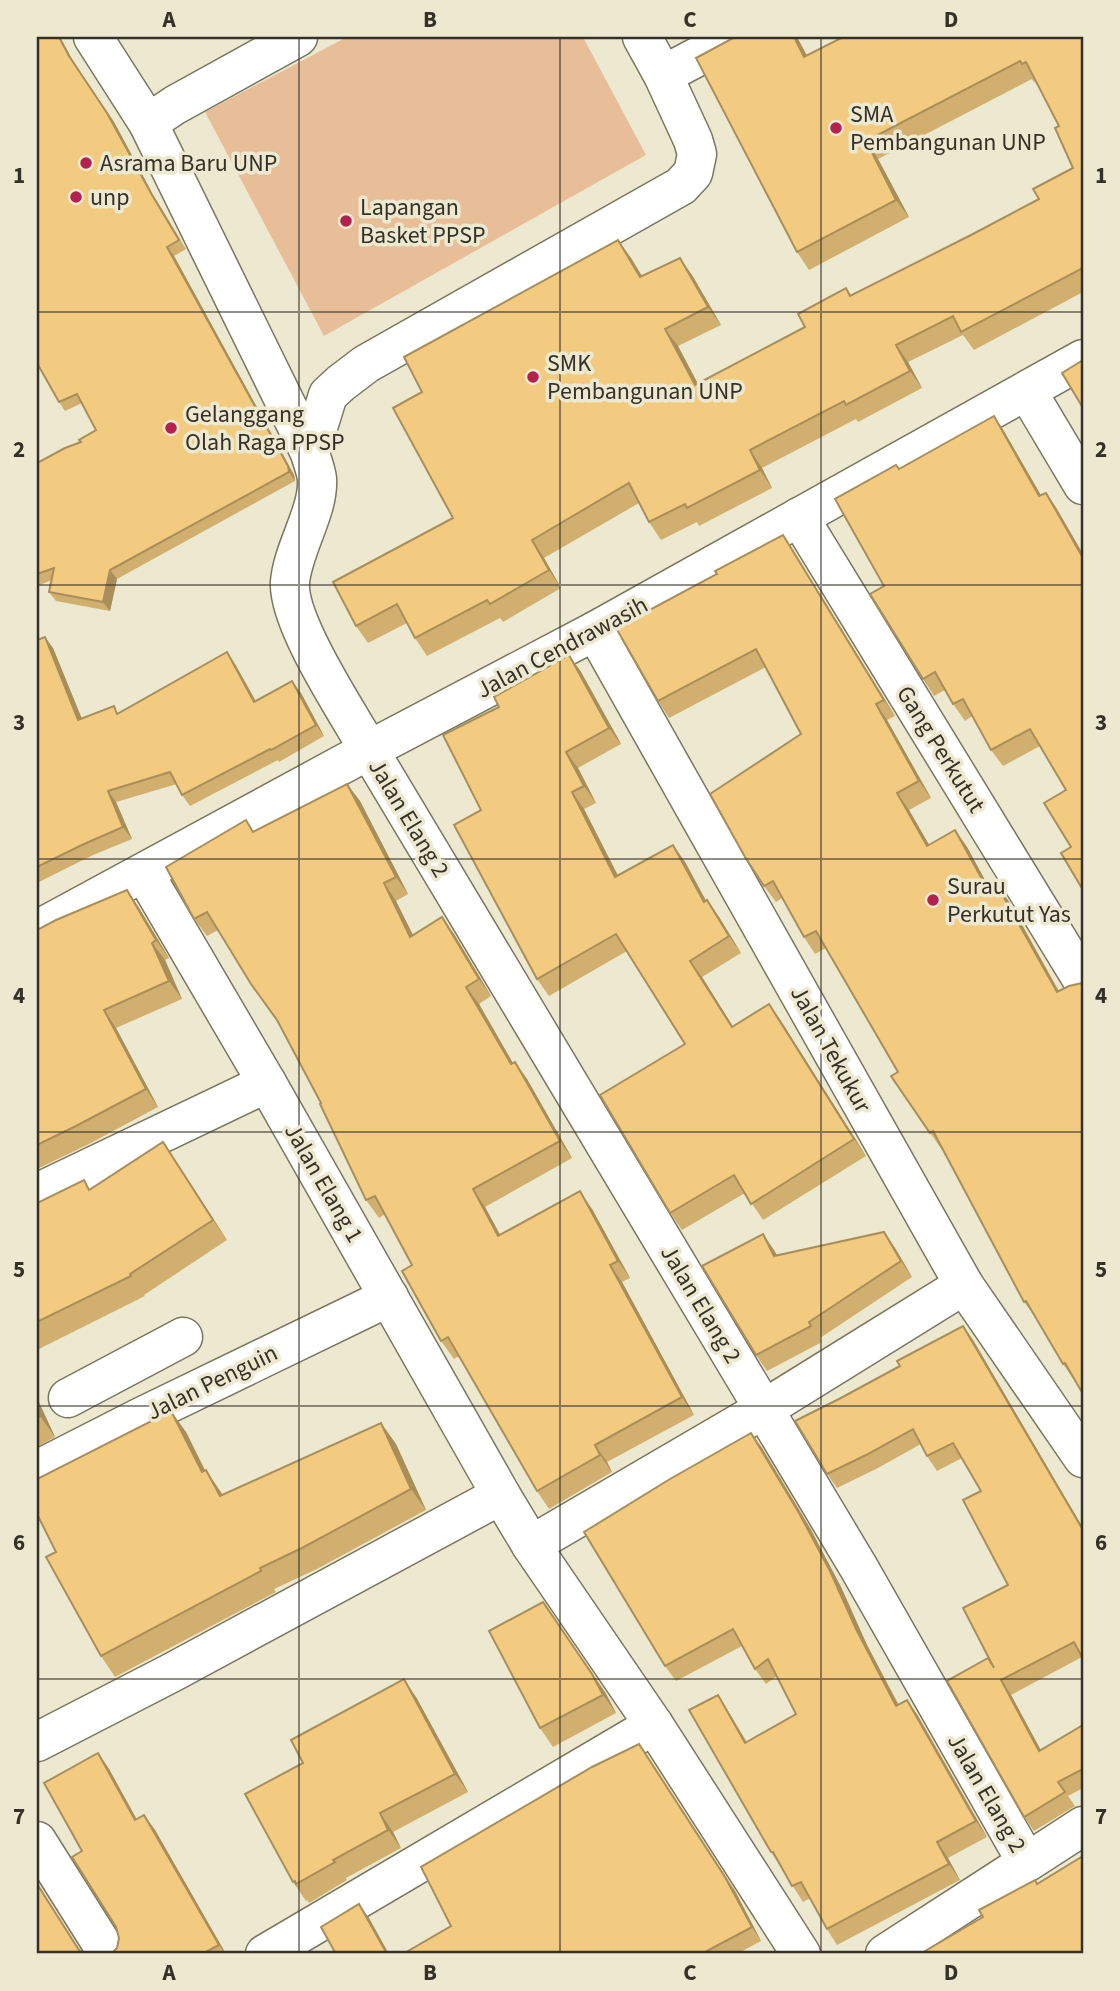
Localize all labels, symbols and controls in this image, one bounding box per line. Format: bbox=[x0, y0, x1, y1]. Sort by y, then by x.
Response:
text: A bbox=[161, 3, 176, 36]
text: B bbox=[423, 3, 437, 36]
text: C bbox=[683, 3, 697, 36]
text: D bbox=[944, 3, 958, 36]
place label: SMA Pembangunan UNP bbox=[850, 97, 1046, 160]
marker: SMA Pembangunan UNP bbox=[828, 120, 844, 136]
place label: Asrama Baru UNP bbox=[100, 146, 277, 181]
marker: Asrama Baru UNP bbox=[78, 155, 94, 171]
text: 1 bbox=[13, 159, 25, 192]
text: 1 bbox=[1095, 159, 1107, 192]
place label: unp bbox=[90, 180, 130, 215]
marker: unp bbox=[68, 189, 84, 205]
place label: Lapangan Basket PPSP bbox=[360, 190, 486, 253]
marker: Lapangan Basket PPSP bbox=[338, 213, 354, 229]
place label: SMK Pembangunan UNP bbox=[547, 346, 743, 409]
marker: SMK Pembangunan UNP bbox=[525, 369, 541, 385]
place label: Gelanggang Olah Raga PPSP bbox=[185, 397, 345, 460]
marker: Gelanggang Olah Raga PPSP bbox=[163, 420, 179, 436]
text: 2 bbox=[13, 433, 25, 466]
text: 2 bbox=[1095, 433, 1107, 466]
street label: Jalan Cendrawasih bbox=[470, 587, 654, 707]
street label: Gang Perkutut bbox=[888, 679, 994, 820]
text: 3 bbox=[13, 706, 25, 739]
text: 3 bbox=[1095, 706, 1107, 739]
street label: Jalan Elang 2 bbox=[359, 752, 458, 884]
place label: Surau Perkutut Yas bbox=[947, 869, 1071, 932]
marker: Surau Perkutut Yas bbox=[925, 892, 941, 908]
text: 4 bbox=[13, 979, 25, 1012]
street label: Jalan Tekukur bbox=[781, 979, 880, 1120]
text: 4 bbox=[1095, 979, 1107, 1012]
street label: Jalan Elang 1 bbox=[275, 1117, 372, 1249]
street label: Jalan Elang 2 bbox=[651, 1238, 750, 1370]
text: 5 bbox=[13, 1253, 25, 1286]
text: 5 bbox=[1095, 1253, 1107, 1286]
street label: Jalan Penguin bbox=[141, 1336, 284, 1429]
text: 6 bbox=[13, 1526, 25, 1559]
text: 6 bbox=[1095, 1526, 1107, 1559]
street label: Jalan Elang 2 bbox=[938, 1727, 1035, 1859]
text: 7 bbox=[13, 1800, 25, 1833]
text: 7 bbox=[1095, 1800, 1107, 1833]
text: A bbox=[161, 1956, 176, 1989]
text: B bbox=[423, 1956, 437, 1989]
text: C bbox=[683, 1956, 697, 1989]
text: D bbox=[944, 1956, 958, 1989]

